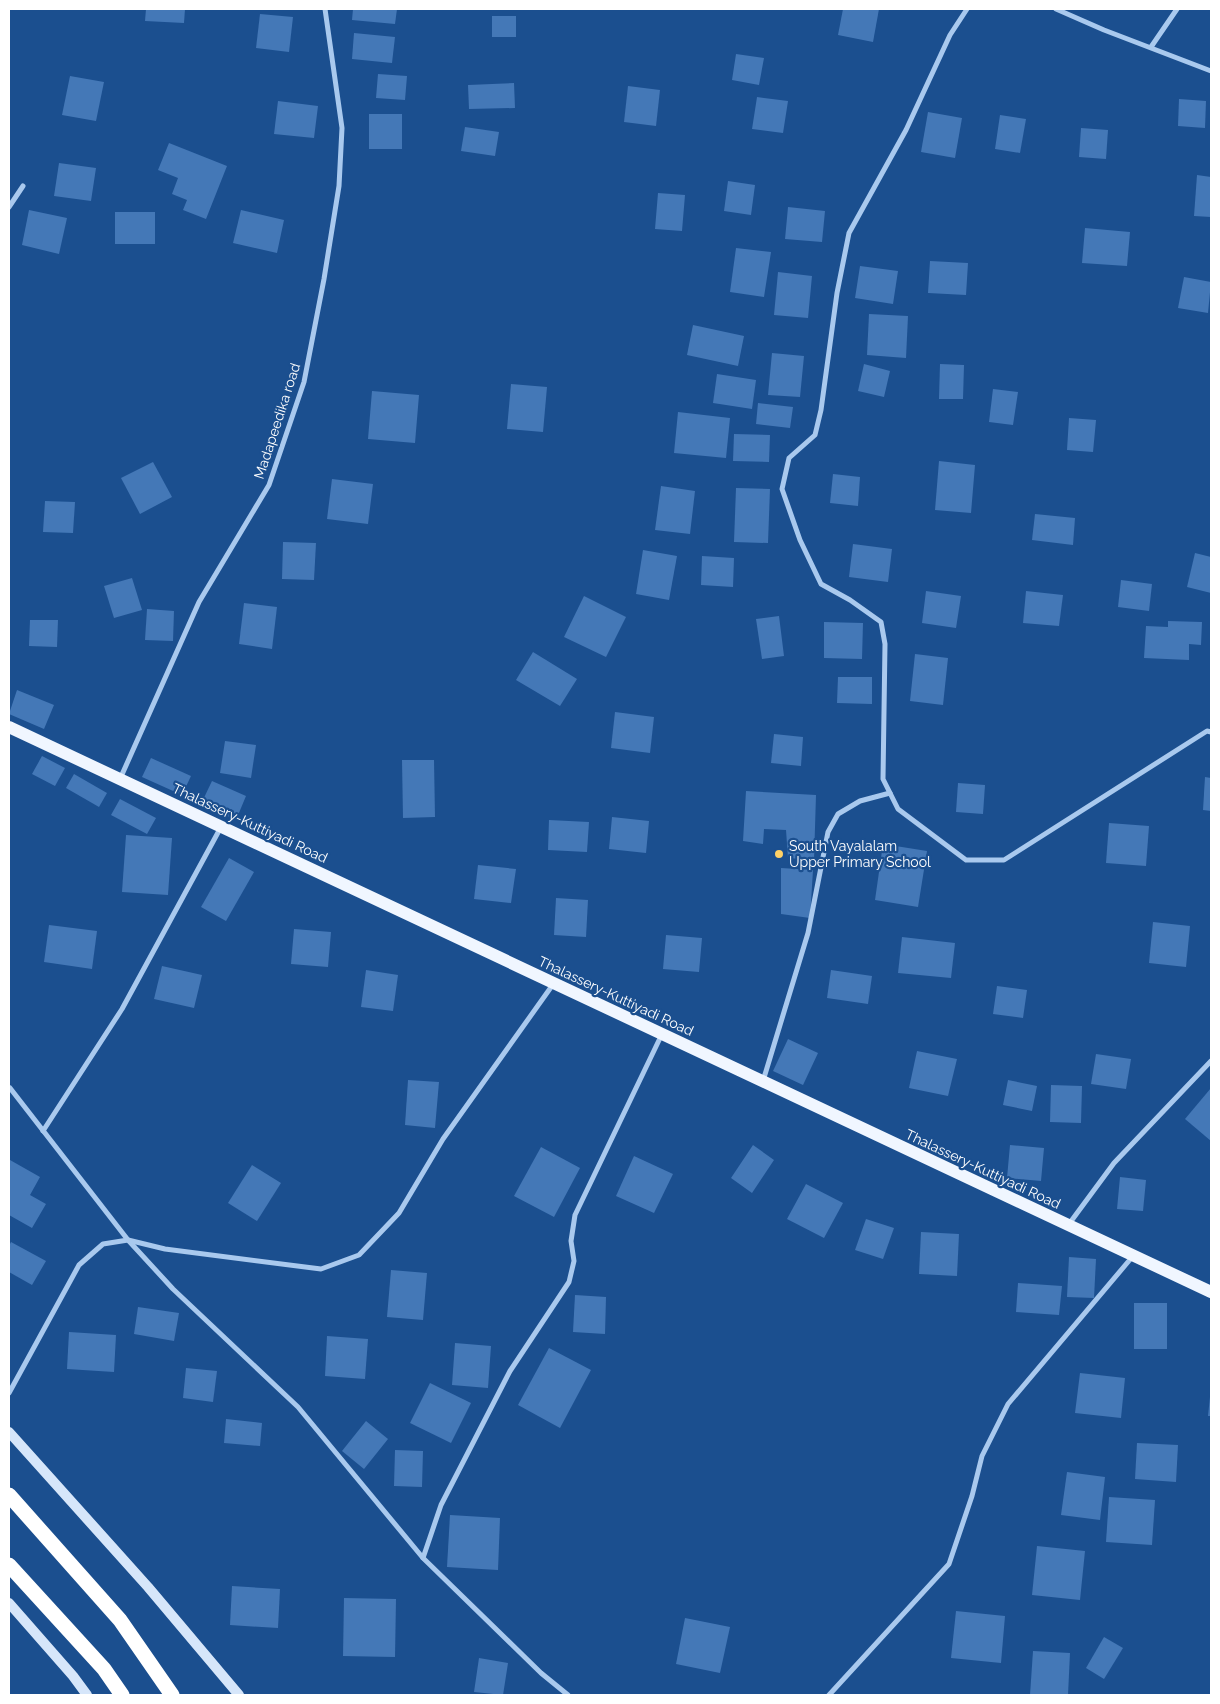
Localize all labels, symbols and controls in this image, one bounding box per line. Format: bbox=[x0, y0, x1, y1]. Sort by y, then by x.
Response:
street label: Madapeedika road bbox=[251, 361, 303, 481]
street label: Thalassery-Kuttiyadi Road bbox=[170, 780, 330, 866]
place label: South Vayalalam Upper Primary School bbox=[789, 838, 931, 870]
marker: South Vayalalam Upper Primary School bbox=[773, 848, 785, 860]
street label: Thalassery-Kuttiyadi Road bbox=[536, 953, 696, 1039]
street label: Thalassery-Kuttiyadi Road bbox=[903, 1126, 1063, 1212]

